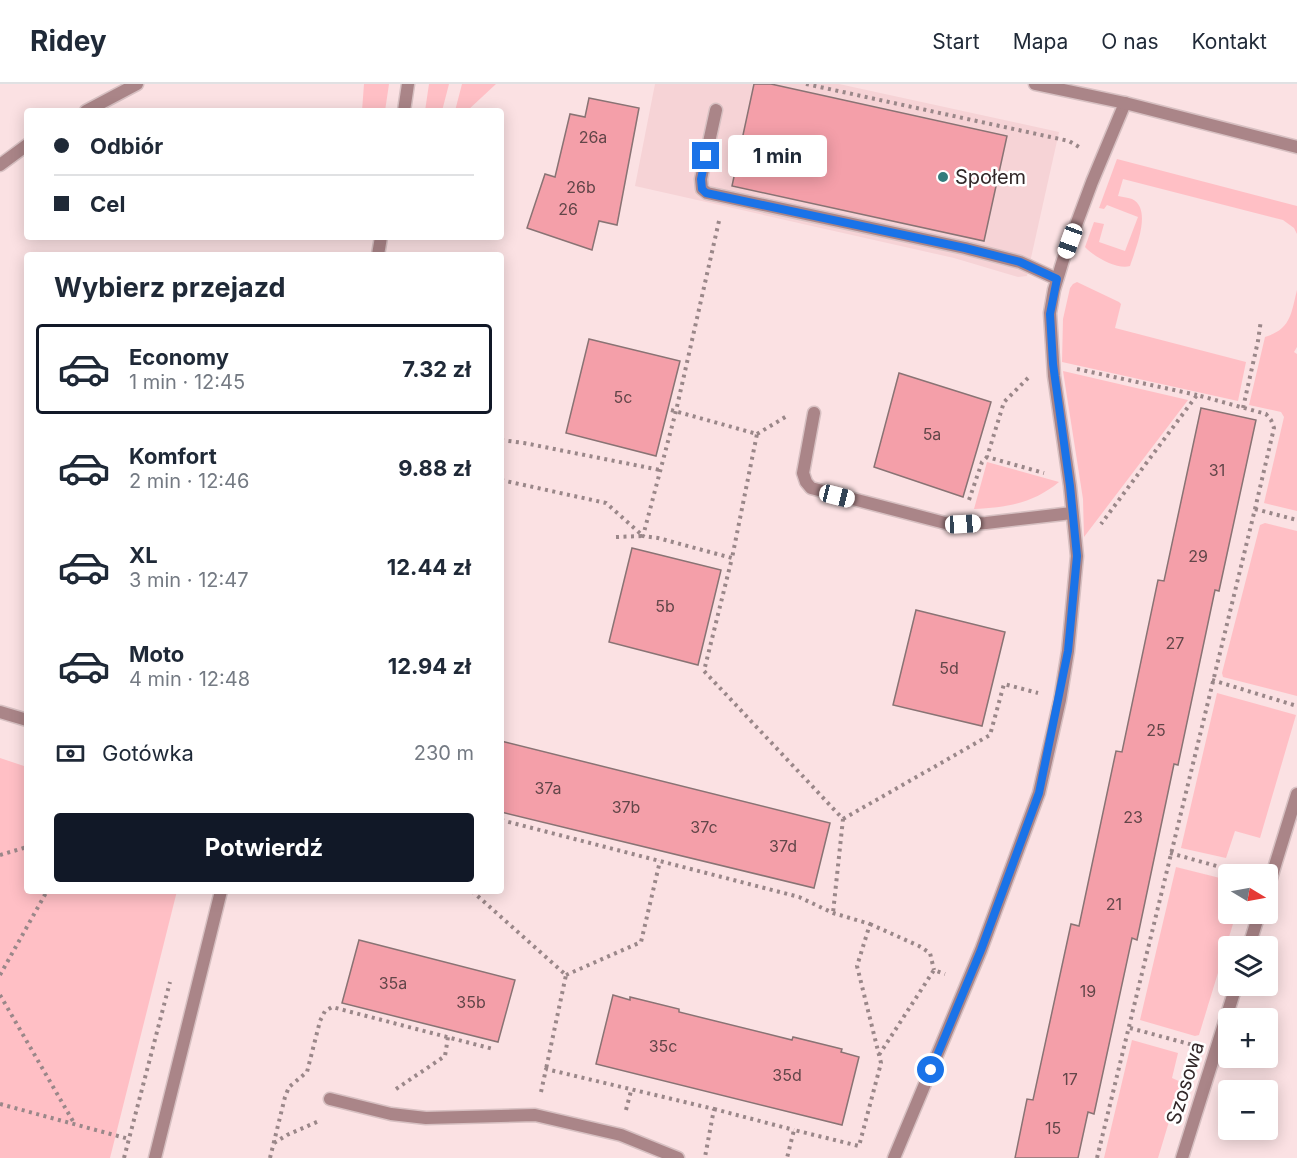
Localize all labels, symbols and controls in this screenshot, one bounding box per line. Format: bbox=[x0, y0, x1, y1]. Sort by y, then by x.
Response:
text: Ridey bbox=[30, 24, 107, 58]
text: Start bbox=[932, 29, 980, 54]
text: Mapa bbox=[1013, 29, 1068, 54]
text: O nas bbox=[1101, 29, 1159, 54]
text: Kontakt bbox=[1192, 29, 1267, 54]
house number: 26a bbox=[579, 127, 607, 147]
text: Odbiór bbox=[90, 133, 163, 159]
callout: 1 min bbox=[727, 135, 826, 177]
route end bbox=[692, 142, 719, 169]
text: 1 min bbox=[753, 144, 802, 168]
place label: Społem bbox=[955, 165, 1026, 189]
marker: Społem bbox=[936, 170, 950, 184]
house number: 26b bbox=[566, 177, 596, 197]
text: Cel bbox=[90, 191, 125, 217]
house number: 26 bbox=[558, 199, 578, 219]
car bbox=[1055, 221, 1085, 261]
text: Wybierz przejazd bbox=[54, 271, 286, 304]
icon: car bbox=[57, 342, 111, 396]
text: Economy bbox=[129, 344, 229, 370]
text: 7.32 zł bbox=[402, 356, 471, 382]
text: 1 min · 12:45 bbox=[129, 370, 245, 394]
house number: 5c bbox=[614, 387, 632, 407]
house number: 5a bbox=[923, 424, 941, 444]
icon: car bbox=[57, 441, 111, 495]
text: Komfort bbox=[129, 443, 217, 469]
text: 9.88 zł bbox=[398, 455, 471, 481]
house number: 31 bbox=[1209, 460, 1225, 480]
text: 2 min · 12:46 bbox=[129, 469, 249, 493]
car bbox=[817, 483, 857, 509]
car bbox=[945, 514, 981, 534]
icon: car bbox=[57, 540, 111, 594]
text: XL bbox=[129, 542, 158, 568]
house number: 29 bbox=[1188, 546, 1208, 566]
text: 12.44 zł bbox=[387, 554, 471, 580]
text: 3 min · 12:47 bbox=[129, 568, 249, 592]
house number: 5b bbox=[655, 596, 675, 616]
house number: 27 bbox=[1166, 633, 1184, 653]
icon: car bbox=[57, 639, 111, 693]
text: Moto bbox=[129, 641, 184, 667]
text: 12.94 zł bbox=[388, 653, 471, 679]
house number: 5d bbox=[939, 658, 959, 678]
text: 4 min · 12:48 bbox=[129, 667, 250, 691]
house number: 25 bbox=[1146, 720, 1166, 740]
icon: cash bbox=[54, 737, 87, 770]
text: Gotówka bbox=[102, 740, 194, 766]
text: 230 m bbox=[414, 741, 474, 765]
house number: 37a bbox=[534, 778, 562, 798]
house number: 37b bbox=[612, 797, 640, 817]
house number: 23 bbox=[1123, 807, 1143, 827]
button: Potwierdź bbox=[54, 813, 474, 882]
house number: 37c bbox=[690, 817, 718, 837]
house number: 37d bbox=[769, 836, 797, 856]
north arrow bbox=[1218, 864, 1278, 924]
map controls bbox=[1218, 864, 1278, 1140]
house number: 21 bbox=[1106, 894, 1122, 914]
button: layers bbox=[1218, 936, 1278, 996]
house number: 35a bbox=[379, 973, 407, 993]
house number: 19 bbox=[1080, 981, 1096, 1001]
house number: 35b bbox=[456, 992, 486, 1012]
button: + bbox=[1218, 1008, 1278, 1068]
house number: 35c bbox=[649, 1036, 677, 1056]
street label: Szosowa bbox=[1161, 1039, 1209, 1127]
route start bbox=[917, 1056, 944, 1083]
house number: 35d bbox=[772, 1065, 802, 1085]
house number: 17 bbox=[1062, 1069, 1078, 1089]
button: − bbox=[1218, 1080, 1278, 1140]
house number: 15 bbox=[1045, 1118, 1061, 1138]

